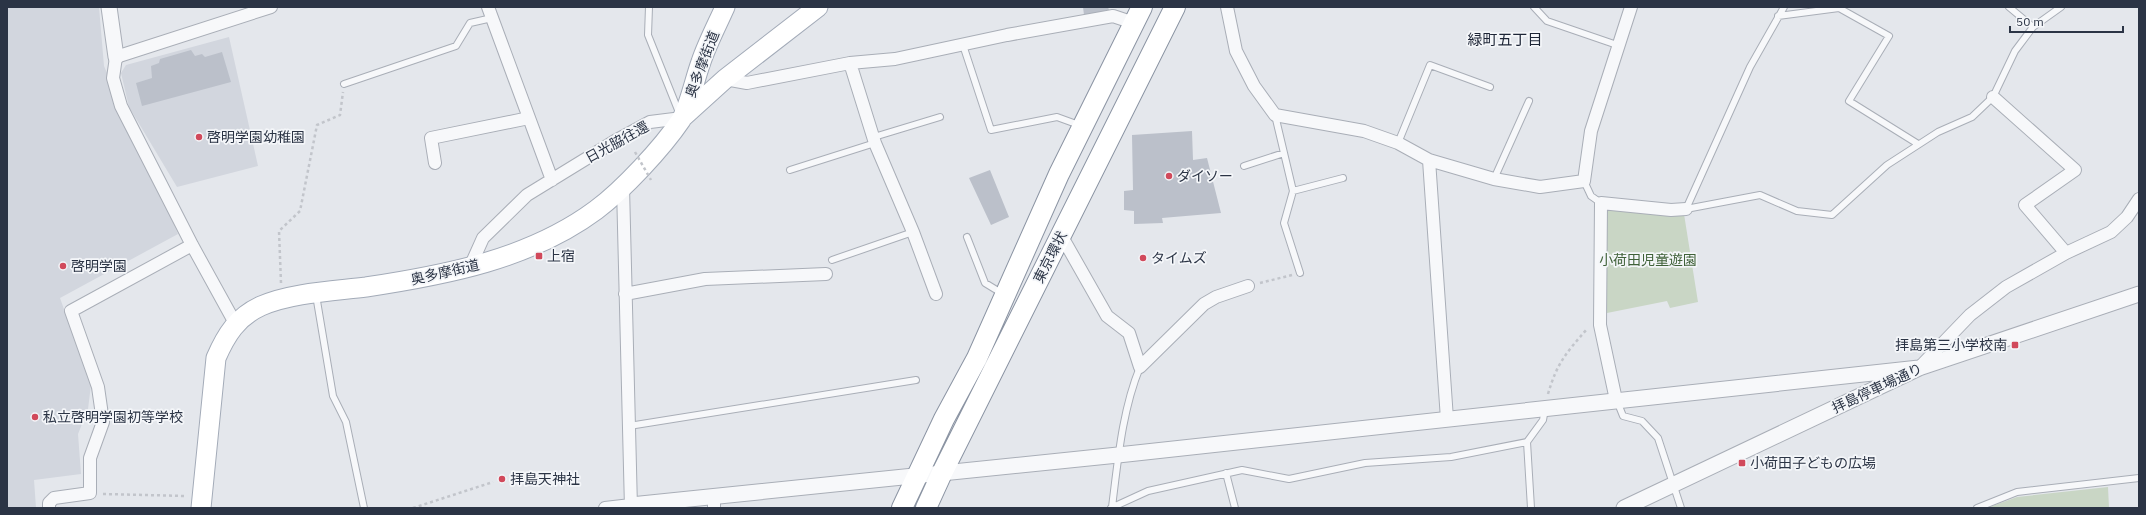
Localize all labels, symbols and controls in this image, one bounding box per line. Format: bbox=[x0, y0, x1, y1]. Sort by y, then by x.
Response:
scale bar bbox=[2010, 8, 2123, 34]
text: 50 m bbox=[2016, 14, 2044, 29]
street label: 奥多摩街道 bbox=[681, 28, 723, 100]
district label: 緑町五丁目 bbox=[1467, 30, 1543, 49]
street label: 日光脇往還 bbox=[582, 117, 652, 167]
place label: 啓明学園幼稚園 bbox=[207, 128, 305, 146]
marker: 啓明学園幼稚園 bbox=[194, 132, 204, 142]
place label: ダイソー bbox=[1177, 167, 1233, 185]
marker: ダイソー bbox=[1164, 171, 1174, 181]
street label: 東京環状 bbox=[1029, 228, 1071, 286]
place label: 上宿 bbox=[547, 247, 575, 265]
place label: タイムズ bbox=[1151, 249, 1207, 267]
marker: 上宿 bbox=[534, 251, 544, 261]
park label: 小荷田児童遊園 bbox=[1599, 251, 1697, 269]
marker: タイムズ bbox=[1138, 253, 1148, 263]
street label: 奥多摩街道 bbox=[409, 255, 481, 289]
place label: 啓明学園 bbox=[71, 257, 127, 275]
marker: 啓明学園 bbox=[58, 261, 68, 271]
place label: 拝島第三小学校南 bbox=[1895, 336, 2007, 354]
marker: 拝島第三小学校南 bbox=[2010, 340, 2020, 350]
street label: 拝島停車場通り bbox=[1829, 359, 1925, 417]
place label: 私立啓明学園初等学校 bbox=[43, 408, 183, 426]
marker: 私立啓明学園初等学校 bbox=[30, 412, 40, 422]
place label: 小荷田子どもの広場 bbox=[1750, 454, 1876, 472]
marker: 小荷田子どもの広場 bbox=[1737, 458, 1747, 468]
place label: 拝島天神社 bbox=[510, 470, 580, 488]
marker: 拝島天神社 bbox=[497, 474, 507, 484]

